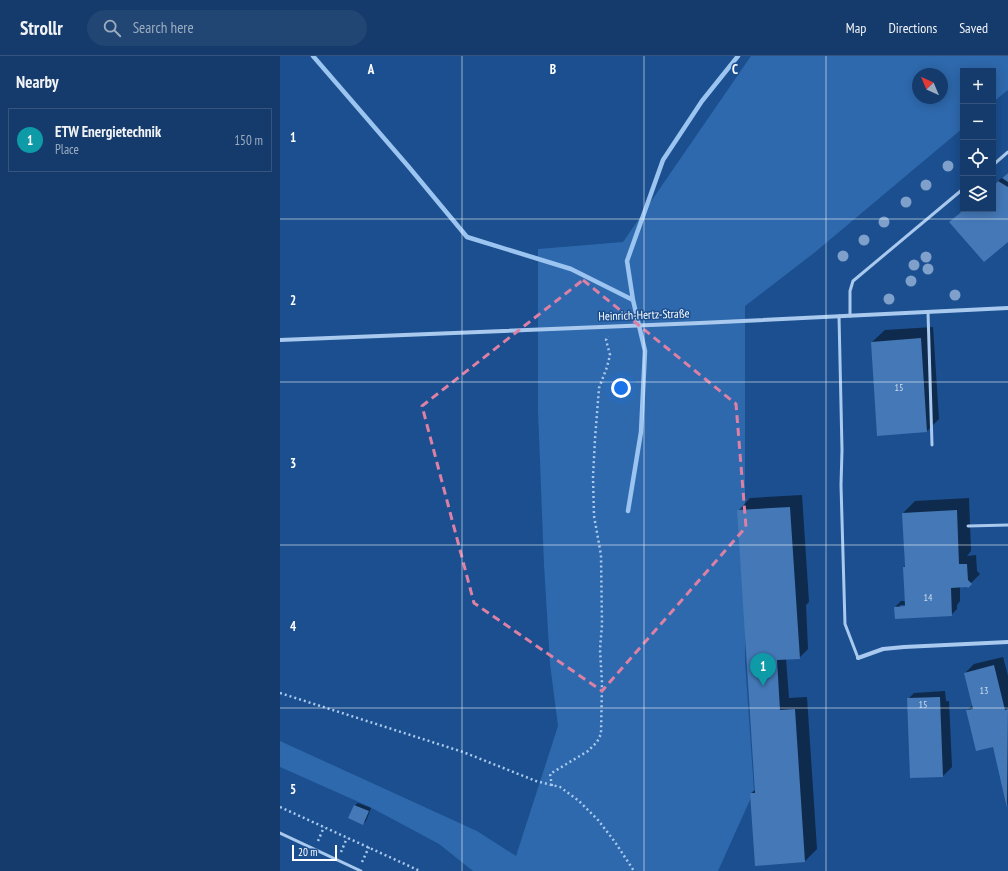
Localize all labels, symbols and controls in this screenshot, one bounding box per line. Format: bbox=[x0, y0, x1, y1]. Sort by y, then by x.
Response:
search box bbox=[87, 10, 367, 46]
text: Strollr bbox=[20, 16, 63, 40]
icon: search bbox=[101, 17, 123, 39]
text: Search here bbox=[133, 18, 194, 37]
text: Map bbox=[846, 19, 866, 37]
text: Directions bbox=[888, 19, 937, 37]
text: Saved bbox=[959, 19, 988, 37]
text: A bbox=[367, 61, 375, 78]
text: B bbox=[550, 61, 556, 78]
text: C bbox=[732, 61, 738, 78]
north arrow bbox=[912, 68, 948, 104]
map controls bbox=[960, 68, 996, 212]
button: + bbox=[960, 68, 996, 104]
text: Nearby bbox=[16, 71, 59, 93]
button: − bbox=[960, 104, 996, 140]
text: ETW Energietechnik bbox=[55, 122, 161, 141]
text: 1 bbox=[290, 129, 296, 146]
text: 1 bbox=[27, 132, 33, 149]
text: 150 m bbox=[234, 132, 263, 149]
button: locate bbox=[960, 140, 996, 176]
text: Place bbox=[55, 141, 79, 158]
button: layers bbox=[960, 176, 996, 212]
text: 2 bbox=[290, 292, 296, 309]
street label: Heinrich-Hertz-Straße bbox=[598, 305, 690, 324]
your location bbox=[611, 378, 631, 398]
house number: 15 bbox=[895, 381, 904, 394]
text: 3 bbox=[290, 455, 296, 472]
house number: 14 bbox=[924, 591, 933, 604]
text: 4 bbox=[290, 618, 297, 635]
pin: 1 bbox=[750, 653, 776, 686]
house number: 13 bbox=[980, 684, 989, 697]
house number: 15 bbox=[919, 698, 928, 711]
text: 5 bbox=[290, 781, 296, 798]
scale bar bbox=[292, 843, 337, 862]
text: 20 m bbox=[298, 845, 317, 859]

